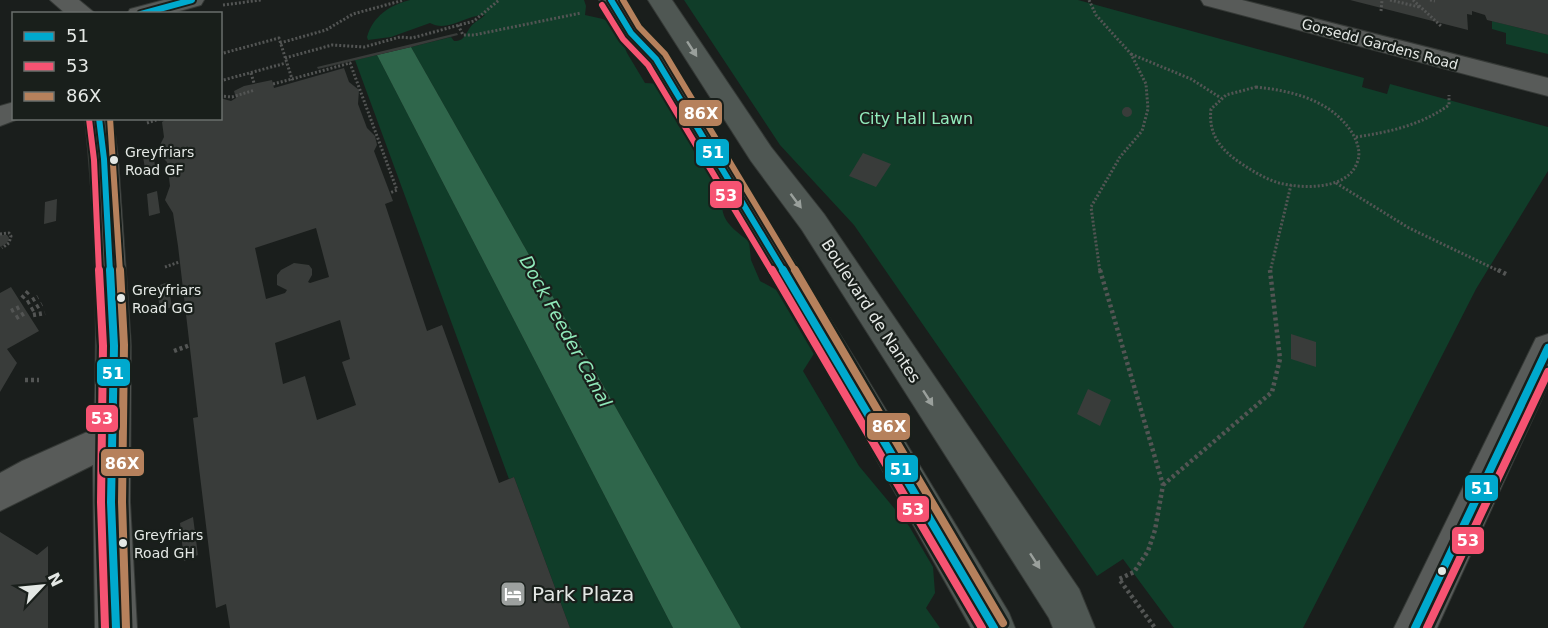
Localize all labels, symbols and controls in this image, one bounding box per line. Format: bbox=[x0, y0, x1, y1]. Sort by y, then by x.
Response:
legend bbox=[12, 12, 222, 120]
street label: Gorsedd Gardens Road bbox=[1300, 15, 1460, 73]
text: 51 bbox=[66, 25, 89, 46]
one-way arrow bbox=[686, 41, 697, 57]
text: 53 bbox=[66, 55, 89, 76]
text: 86X bbox=[66, 85, 101, 106]
line badge: 86X bbox=[678, 99, 723, 127]
text: 86X bbox=[684, 104, 719, 123]
park label: City Hall Lawn bbox=[859, 109, 973, 128]
line badge: 51 bbox=[695, 138, 730, 167]
text: 51 bbox=[702, 143, 724, 162]
place label: Greyfriars Road GF bbox=[125, 144, 194, 178]
marker: Greyfriars Road GF bbox=[108, 154, 120, 166]
line badge: 53 bbox=[709, 180, 743, 209]
text: 53 bbox=[715, 186, 737, 205]
one-way arrow bbox=[790, 193, 802, 208]
street label: Boulevard de Nantes bbox=[817, 236, 925, 386]
water label: Dock Feeder Canal bbox=[516, 252, 616, 410]
place label: Greyfriars Road GG bbox=[132, 282, 201, 316]
marker: Greyfriars Road GG bbox=[115, 292, 127, 304]
line badge: 51 bbox=[96, 358, 131, 387]
text: 51 bbox=[102, 364, 124, 383]
one-way arrow bbox=[922, 389, 934, 405]
line badge: 53 bbox=[85, 404, 119, 433]
text: 53 bbox=[91, 409, 113, 428]
line badge: 86X bbox=[866, 412, 911, 441]
text: 86X bbox=[872, 417, 907, 436]
line badge: 86X bbox=[100, 448, 145, 477]
text: 86X bbox=[105, 454, 140, 473]
line badge: 51 bbox=[884, 454, 919, 483]
text: 51 bbox=[890, 460, 912, 479]
line badge: 51 bbox=[1464, 474, 1499, 502]
text: 51 bbox=[1471, 479, 1493, 498]
line badge: 53 bbox=[896, 495, 930, 523]
text: 53 bbox=[902, 500, 924, 519]
line badge: 53 bbox=[1451, 526, 1485, 555]
place label: Greyfriars Road GH bbox=[134, 527, 203, 561]
text: 53 bbox=[1457, 531, 1479, 550]
marker: Greyfriars Road GH bbox=[117, 537, 129, 549]
one-way arrow bbox=[1029, 552, 1041, 568]
north arrow bbox=[12, 556, 72, 616]
unlabelled marker bbox=[1436, 565, 1448, 577]
text: N bbox=[44, 569, 67, 590]
hotel icon: Park Plaza bbox=[498, 579, 528, 609]
place label: Park Plaza bbox=[532, 582, 634, 606]

